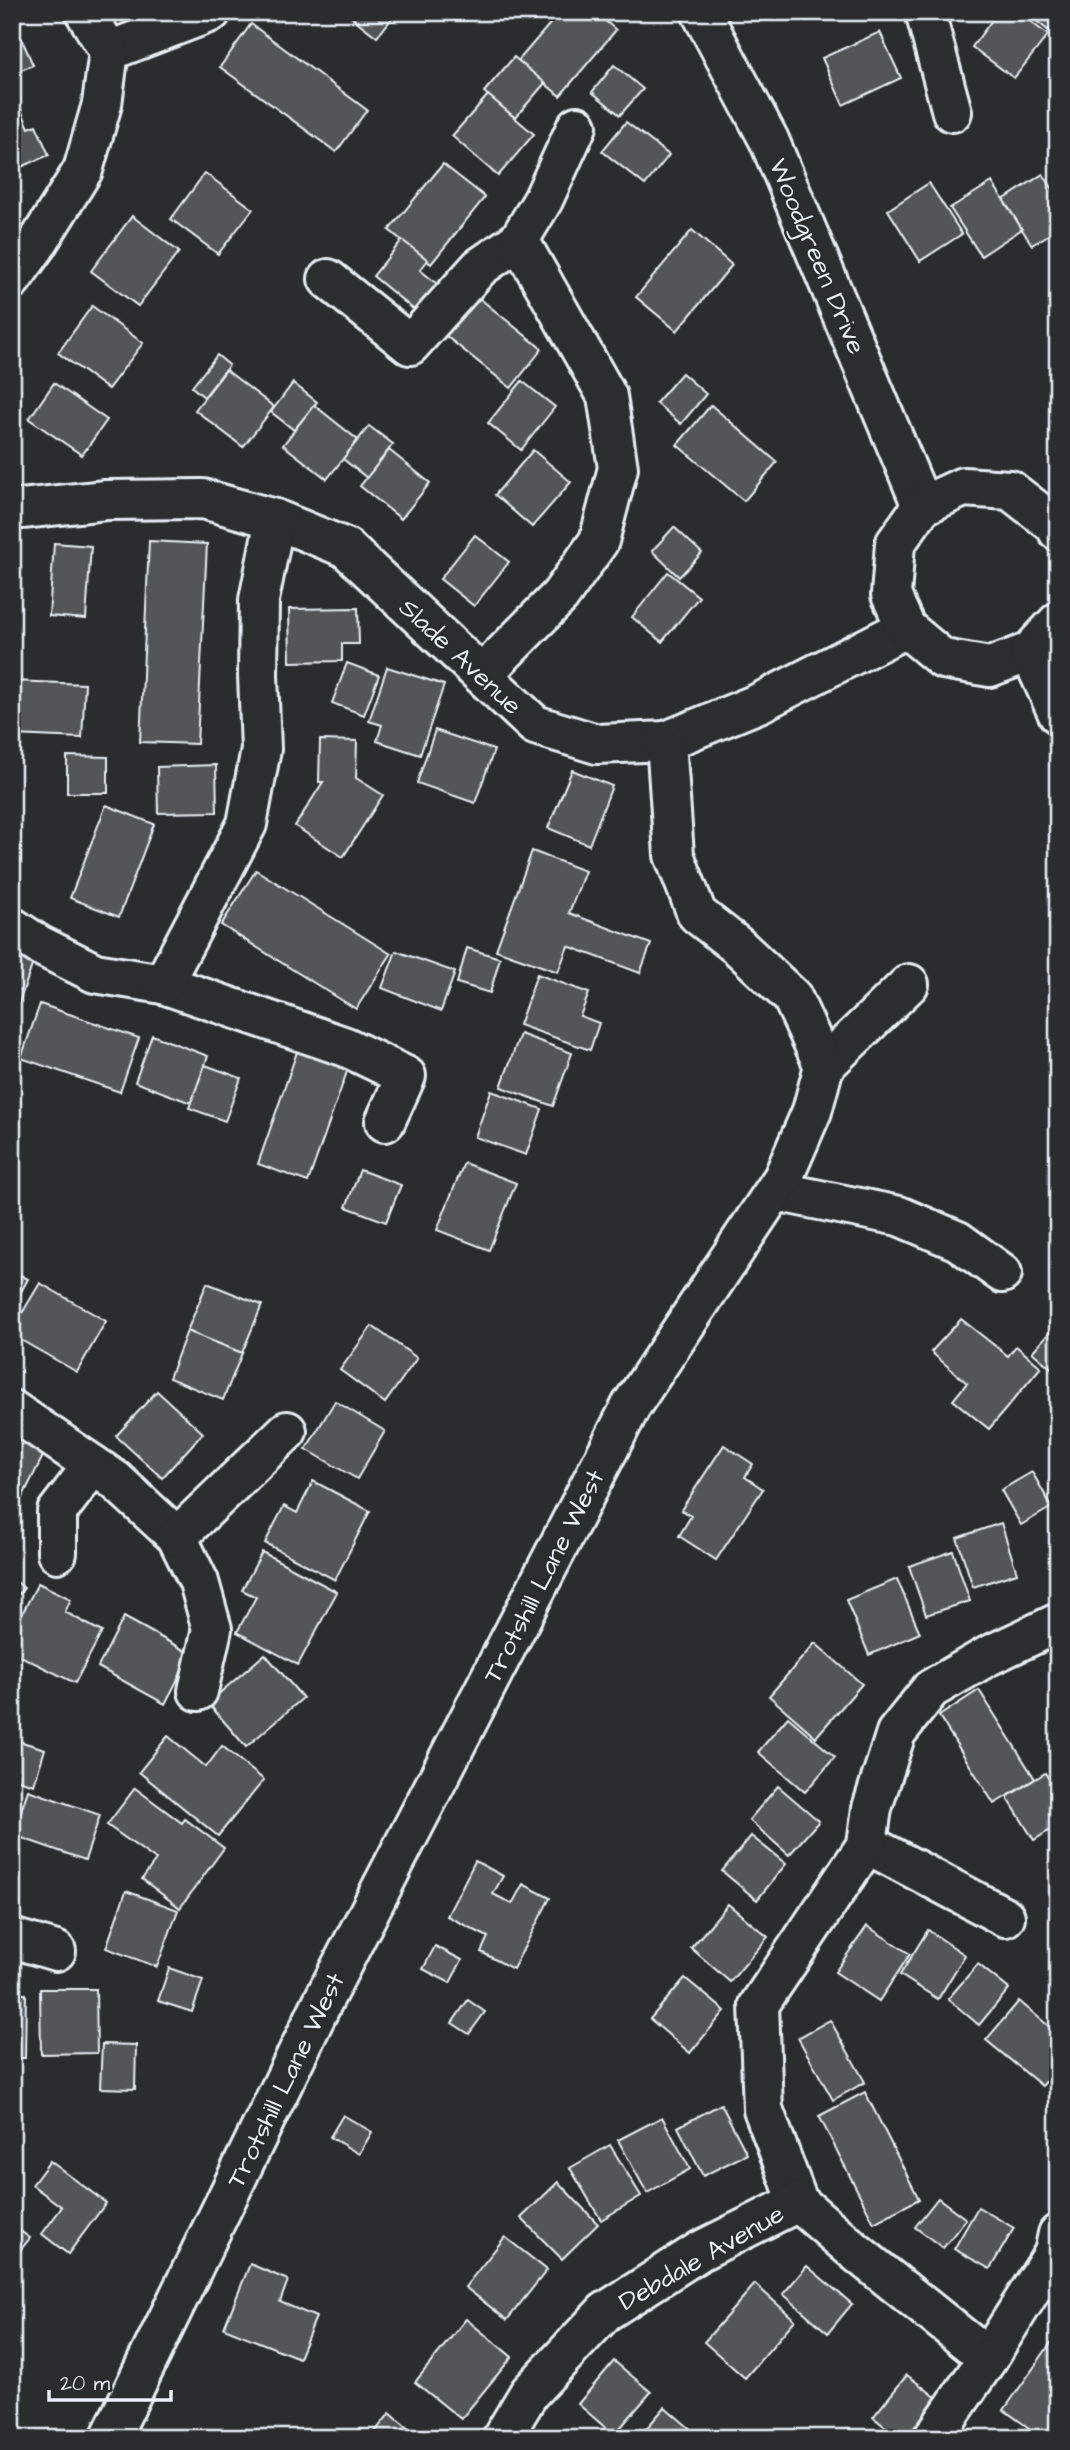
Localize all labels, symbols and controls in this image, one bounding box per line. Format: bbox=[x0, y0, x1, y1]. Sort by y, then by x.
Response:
street label: Woodgreen Drive bbox=[758, 153, 874, 360]
street label: Slade Avenue bbox=[391, 590, 530, 723]
street label: Trotshill Lane West bbox=[475, 1463, 613, 1689]
street label: Trotshill Lane West bbox=[218, 1967, 354, 2194]
street label: Debdale Avenue bbox=[612, 2196, 791, 2320]
scale bar bbox=[49, 2359, 172, 2403]
text: 20 m bbox=[60, 2369, 111, 2398]

